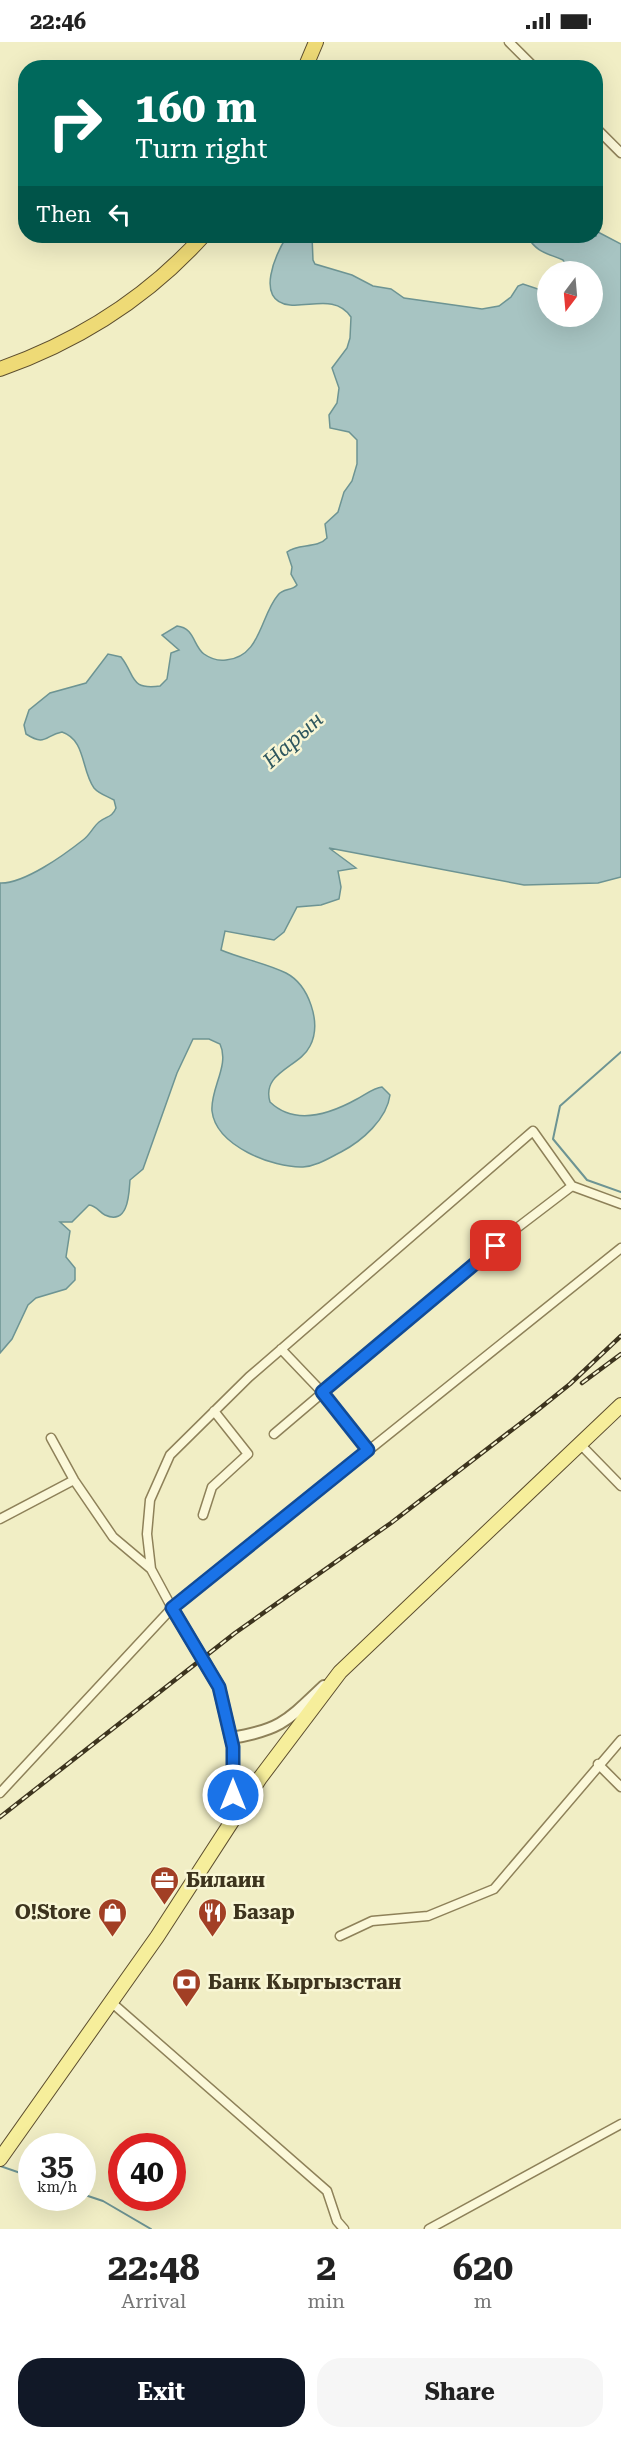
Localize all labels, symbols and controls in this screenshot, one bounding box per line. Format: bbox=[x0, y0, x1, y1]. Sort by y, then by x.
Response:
text: 22:46 bbox=[30, 9, 86, 34]
text: 160 m bbox=[135, 83, 257, 132]
icon: right bbox=[36, 84, 114, 162]
text: Turn right bbox=[135, 133, 268, 165]
icon: left bbox=[103, 198, 136, 231]
text: Then bbox=[36, 202, 91, 227]
north arrow bbox=[537, 261, 603, 327]
map controls bbox=[537, 261, 603, 327]
water label: Нарын bbox=[257, 707, 328, 774]
pin bbox=[470, 1220, 521, 1271]
icon: arrive bbox=[479, 1229, 512, 1262]
position arrow bbox=[201, 1763, 265, 1827]
office icon: Билаин bbox=[149, 1864, 181, 1906]
place label: Билаин bbox=[186, 1868, 265, 1892]
shop icon: O!Store bbox=[96, 1896, 128, 1938]
restaurant icon: Базар bbox=[196, 1896, 228, 1938]
place label: O!Store bbox=[15, 1900, 91, 1924]
place label: Базар bbox=[233, 1900, 295, 1924]
bank icon: Банк Кыргызстан bbox=[171, 1966, 203, 2008]
place label: Банк Кыргызстан bbox=[208, 1970, 401, 1994]
speed limit sign: 40 bbox=[108, 2133, 186, 2211]
text: 35 bbox=[40, 2147, 74, 2182]
text: km/h bbox=[37, 2178, 77, 2196]
text: 22:48 bbox=[108, 2247, 200, 2289]
text: 2 bbox=[316, 2247, 336, 2289]
text: 620 bbox=[453, 2247, 513, 2289]
text: Arrival bbox=[121, 2289, 186, 2313]
text: min bbox=[307, 2289, 345, 2313]
text: m bbox=[474, 2289, 492, 2313]
button: Exit bbox=[18, 2358, 305, 2427]
button: Share bbox=[317, 2358, 603, 2427]

